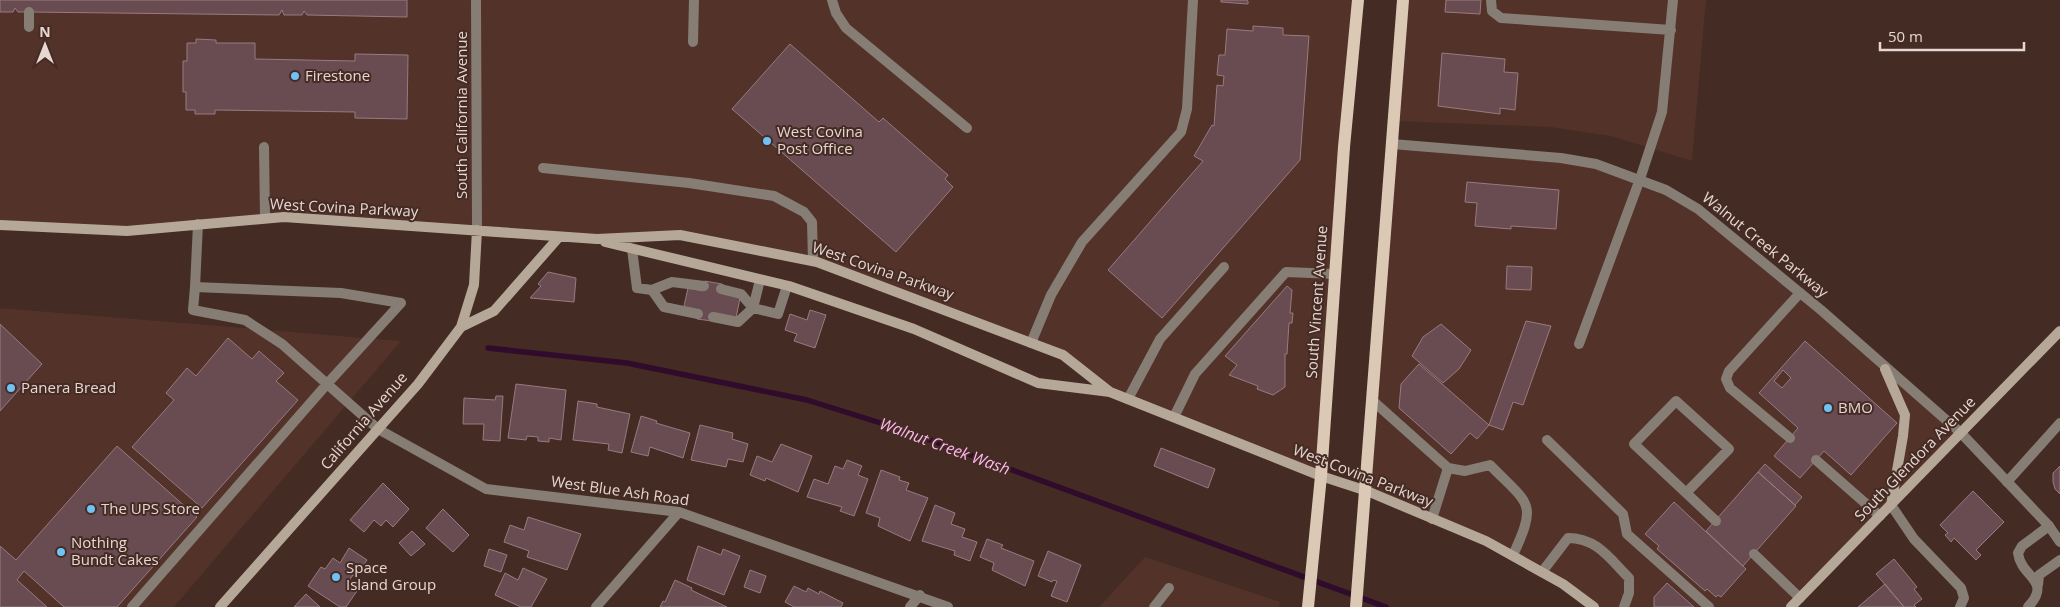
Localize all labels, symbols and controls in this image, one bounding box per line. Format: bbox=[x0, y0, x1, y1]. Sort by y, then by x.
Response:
north arrow bbox=[20, 20, 70, 70]
scale bar bbox=[1880, 20, 2024, 52]
text: N bbox=[39, 22, 51, 41]
text: 50 m bbox=[1888, 26, 1923, 46]
street label: South California Avenue bbox=[451, 31, 471, 199]
place label: Firestone bbox=[305, 65, 370, 85]
marker: Firestone bbox=[289, 70, 301, 82]
place label: West Covina Post Office bbox=[777, 121, 863, 158]
marker: West Covina Post Office bbox=[761, 135, 773, 147]
street label: Walnut Creek Parkway bbox=[1698, 187, 1833, 302]
street label: West Covina Parkway bbox=[269, 193, 419, 221]
street label: South Vincent Avenue bbox=[1301, 225, 1331, 379]
street label: West Covina Parkway bbox=[810, 236, 957, 304]
street label: California Avenue bbox=[315, 367, 411, 473]
place label: Panera Bread bbox=[21, 377, 116, 397]
marker: Panera Bread bbox=[5, 382, 17, 394]
street label: South Glendora Avenue bbox=[1849, 392, 1979, 525]
place label: BMO bbox=[1838, 397, 1873, 417]
marker: BMO bbox=[1822, 402, 1834, 414]
water label: Walnut Creek Wash bbox=[877, 412, 1013, 480]
street label: West Covina Parkway bbox=[1290, 439, 1437, 511]
street label: West Blue Ash Road bbox=[550, 470, 690, 510]
place label: The UPS Store bbox=[101, 498, 200, 518]
marker: The UPS Store bbox=[85, 503, 97, 515]
place label: Nothing Bundt Cakes bbox=[71, 532, 159, 569]
marker: Nothing Bundt Cakes bbox=[55, 546, 67, 558]
place label: Space Island Group bbox=[346, 557, 436, 594]
marker: Space Island Group bbox=[330, 571, 342, 583]

